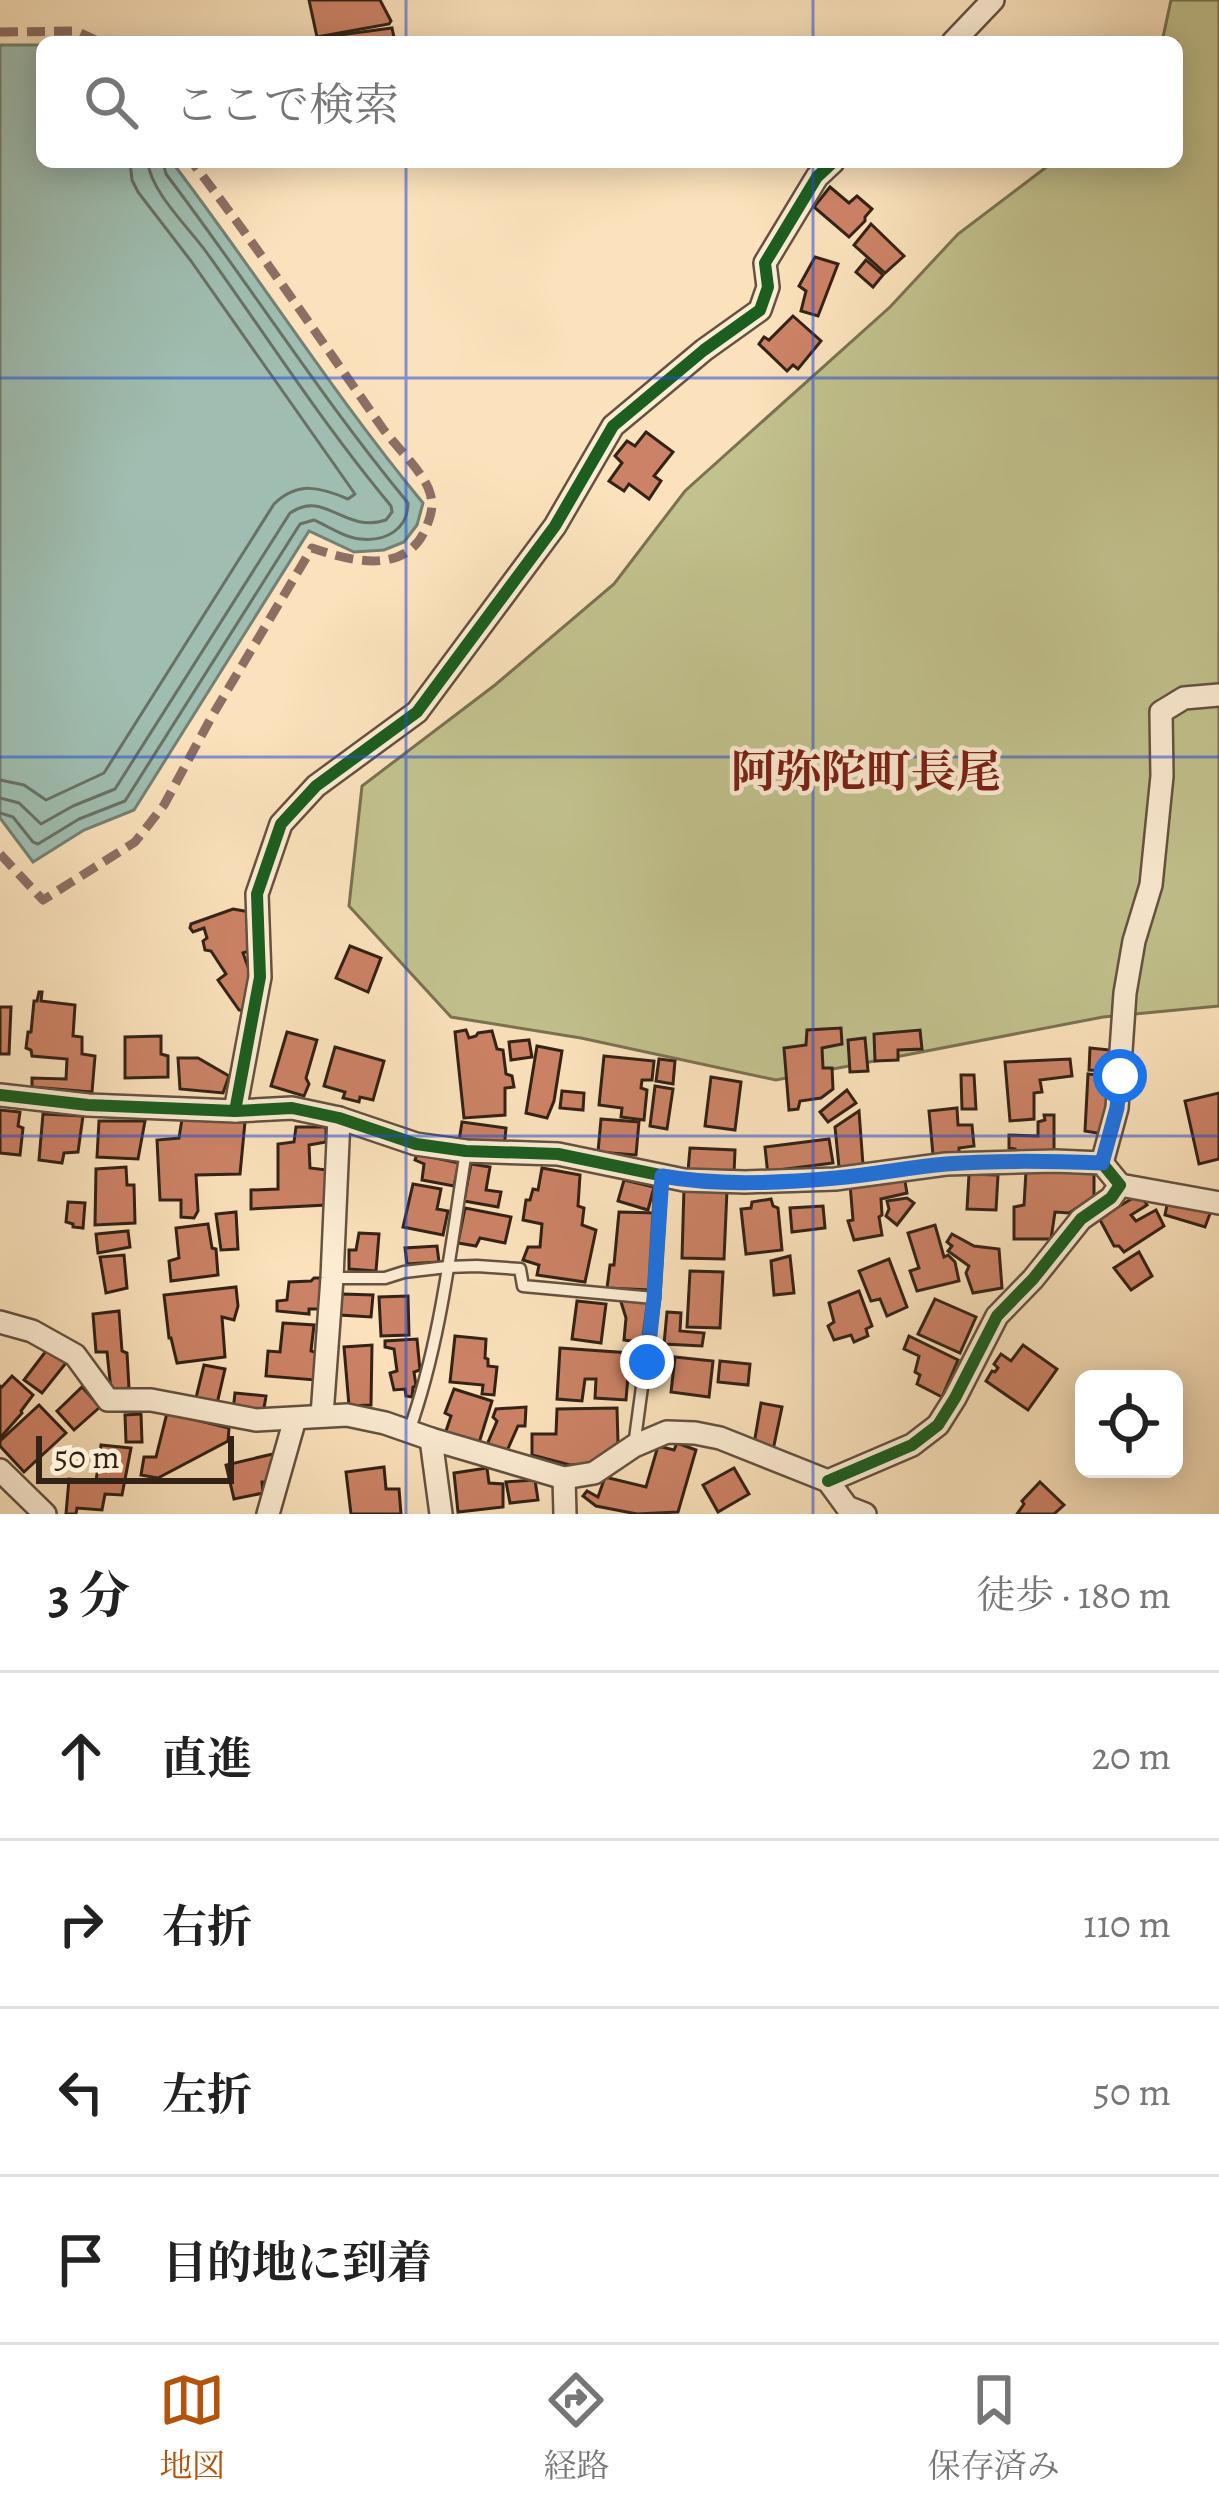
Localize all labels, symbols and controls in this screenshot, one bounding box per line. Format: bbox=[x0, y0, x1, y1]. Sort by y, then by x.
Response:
search box bbox=[36, 36, 1183, 168]
icon: search bbox=[78, 69, 144, 135]
text: ここで検索 bbox=[174, 74, 399, 136]
district label: 阿弥陀町長尾 bbox=[731, 741, 1001, 803]
route start bbox=[1093, 1049, 1147, 1103]
route end bbox=[620, 1335, 674, 1389]
map controls bbox=[1075, 1370, 1183, 1478]
button: locate bbox=[1075, 1370, 1183, 1478]
scale bar bbox=[36, 1430, 234, 1483]
text: 50 m bbox=[54, 1434, 120, 1479]
text: 3 分 bbox=[48, 1561, 130, 1631]
text: 徒歩 · 180 m bbox=[977, 1568, 1171, 1621]
icon: ahead bbox=[48, 1723, 114, 1789]
text: 直進 bbox=[162, 1728, 252, 1790]
text: 20 m bbox=[1092, 1729, 1171, 1782]
icon: right bbox=[48, 1891, 114, 1957]
text: 右折 bbox=[162, 1896, 252, 1958]
text: 110 m bbox=[1083, 1897, 1171, 1950]
icon: left bbox=[48, 2059, 114, 2125]
text: 左折 bbox=[162, 2064, 252, 2126]
text: 50 m bbox=[1093, 2065, 1171, 2118]
icon: arrive bbox=[48, 2227, 114, 2293]
text: 目的地に到着 bbox=[162, 2232, 432, 2294]
tab: 地図 bbox=[159, 2367, 225, 2488]
tab: 経路 bbox=[543, 2367, 609, 2488]
tab: 保存済み bbox=[928, 2367, 1060, 2488]

